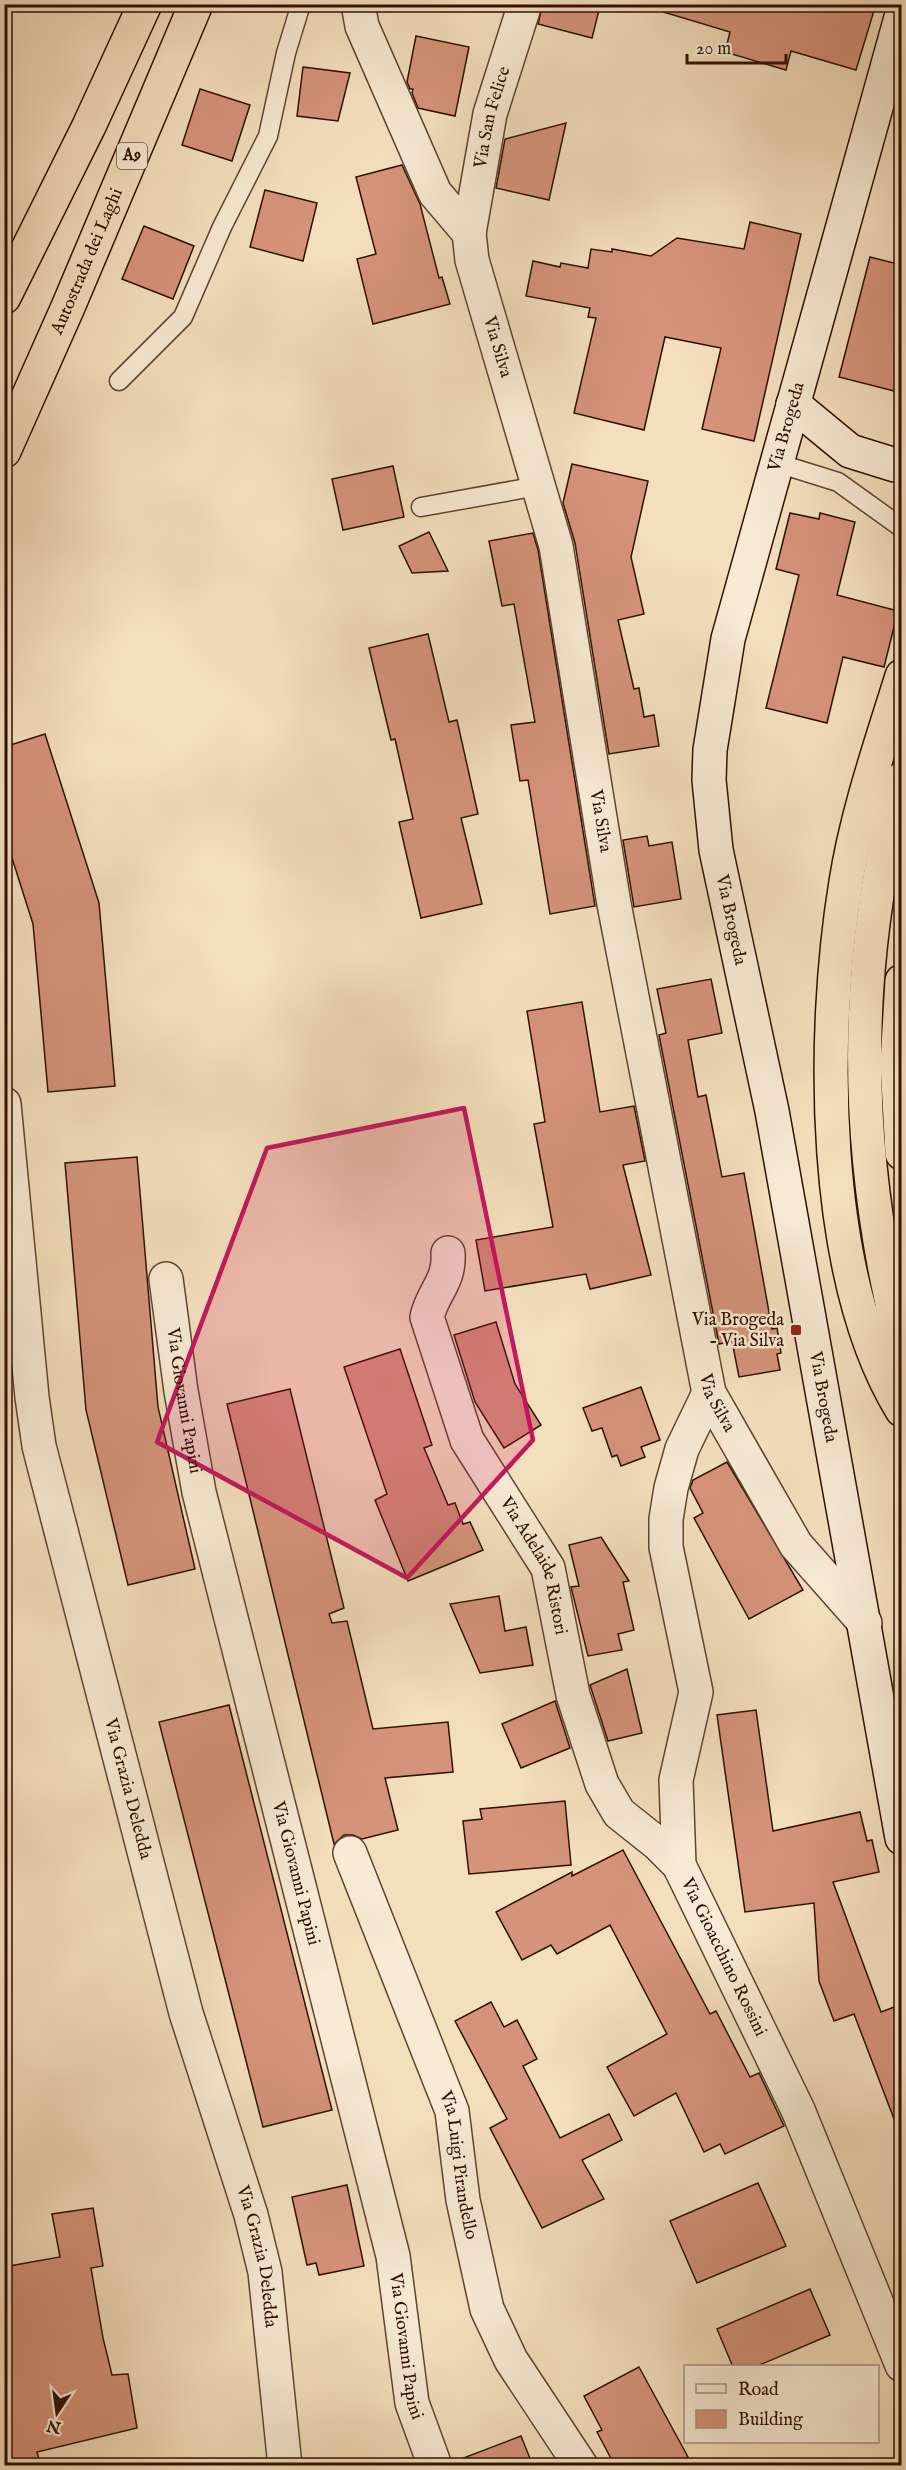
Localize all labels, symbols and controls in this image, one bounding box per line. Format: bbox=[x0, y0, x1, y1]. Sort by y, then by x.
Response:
scale bar bbox=[687, 27, 786, 65]
text: 20 m bbox=[696, 38, 731, 61]
street label: Via San Felice bbox=[469, 64, 516, 171]
road number: A9 bbox=[117, 143, 147, 169]
street label: Autostrada dei Laghi bbox=[45, 185, 128, 339]
street label: Via Silva bbox=[477, 313, 518, 381]
street label: Via Brogeda bbox=[763, 379, 811, 475]
street label: Via Silva bbox=[584, 787, 617, 854]
street label: Via Brogeda bbox=[710, 871, 752, 967]
place label: Via Brogeda - Via Silva bbox=[691, 1309, 784, 1353]
marker: Via Brogeda - Via Silva bbox=[789, 1323, 803, 1337]
street label: Via Giovanni Papini bbox=[161, 1325, 207, 1476]
street label: Via Brogeda bbox=[804, 1349, 843, 1444]
street label: Via Silva bbox=[694, 1371, 741, 1436]
street label: Via Adelaide Ristori bbox=[494, 1492, 572, 1637]
street label: Via Grazia Deledda bbox=[98, 1715, 157, 1862]
street label: Via Giovanni Papini bbox=[266, 1798, 325, 1948]
street label: Via Gioacchino Rossini bbox=[675, 1873, 772, 2040]
street label: Via Luigi Pirandello bbox=[433, 2087, 483, 2242]
street label: Via Grazia Deledda bbox=[231, 2182, 282, 2329]
street label: Via Giovanni Papini bbox=[384, 2271, 429, 2423]
legend bbox=[684, 2365, 879, 2443]
text: Road bbox=[738, 2379, 779, 2402]
north arrow bbox=[27, 2383, 87, 2443]
text: Building bbox=[738, 2409, 803, 2432]
text: N bbox=[45, 2414, 64, 2437]

